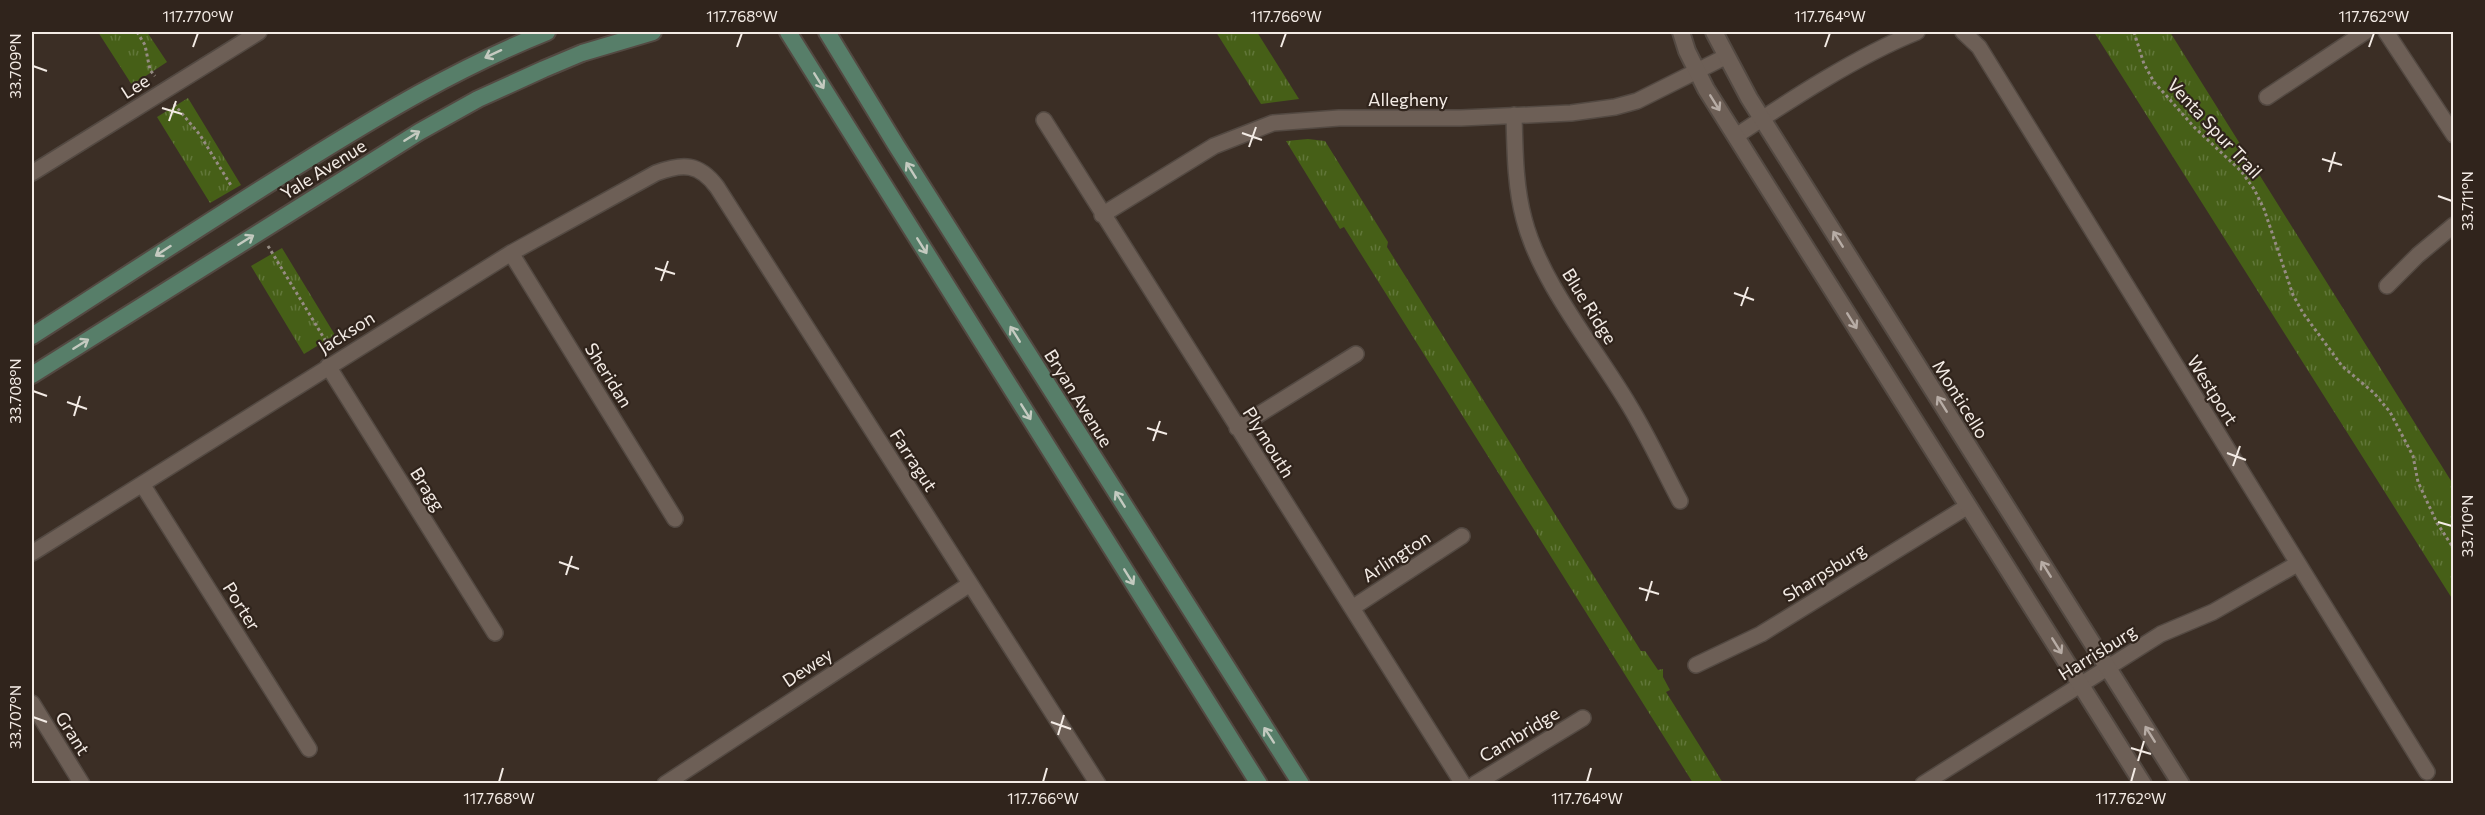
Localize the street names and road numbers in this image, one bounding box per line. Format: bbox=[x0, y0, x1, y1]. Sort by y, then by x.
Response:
street label: Lee bbox=[117, 69, 153, 103]
street label: Venta Spur Trail bbox=[2163, 73, 2267, 183]
street label: Allegheny bbox=[1368, 88, 1448, 110]
street label: Yale Avenue bbox=[276, 134, 370, 204]
street label: Blue Ridge bbox=[1558, 264, 1622, 348]
street label: Jackson bbox=[314, 306, 378, 358]
street label: Sheridan bbox=[581, 339, 637, 411]
street label: Bryan Avenue bbox=[1040, 345, 1118, 451]
street label: Westport bbox=[2183, 351, 2243, 429]
street label: Monticello bbox=[1928, 356, 1994, 442]
street label: Plymouth bbox=[1239, 403, 1299, 481]
street label: Farragut bbox=[886, 425, 942, 495]
street label: Bragg bbox=[406, 463, 450, 515]
street label: Arlington bbox=[1358, 526, 1434, 586]
street label: Sharpsburg bbox=[1778, 538, 1870, 606]
street label: Porter bbox=[219, 578, 265, 634]
street label: Harrisburg bbox=[2054, 619, 2140, 685]
street label: Dewey bbox=[778, 643, 836, 691]
street label: Cambridge bbox=[1475, 702, 1563, 766]
street label: Grant bbox=[51, 707, 95, 759]

